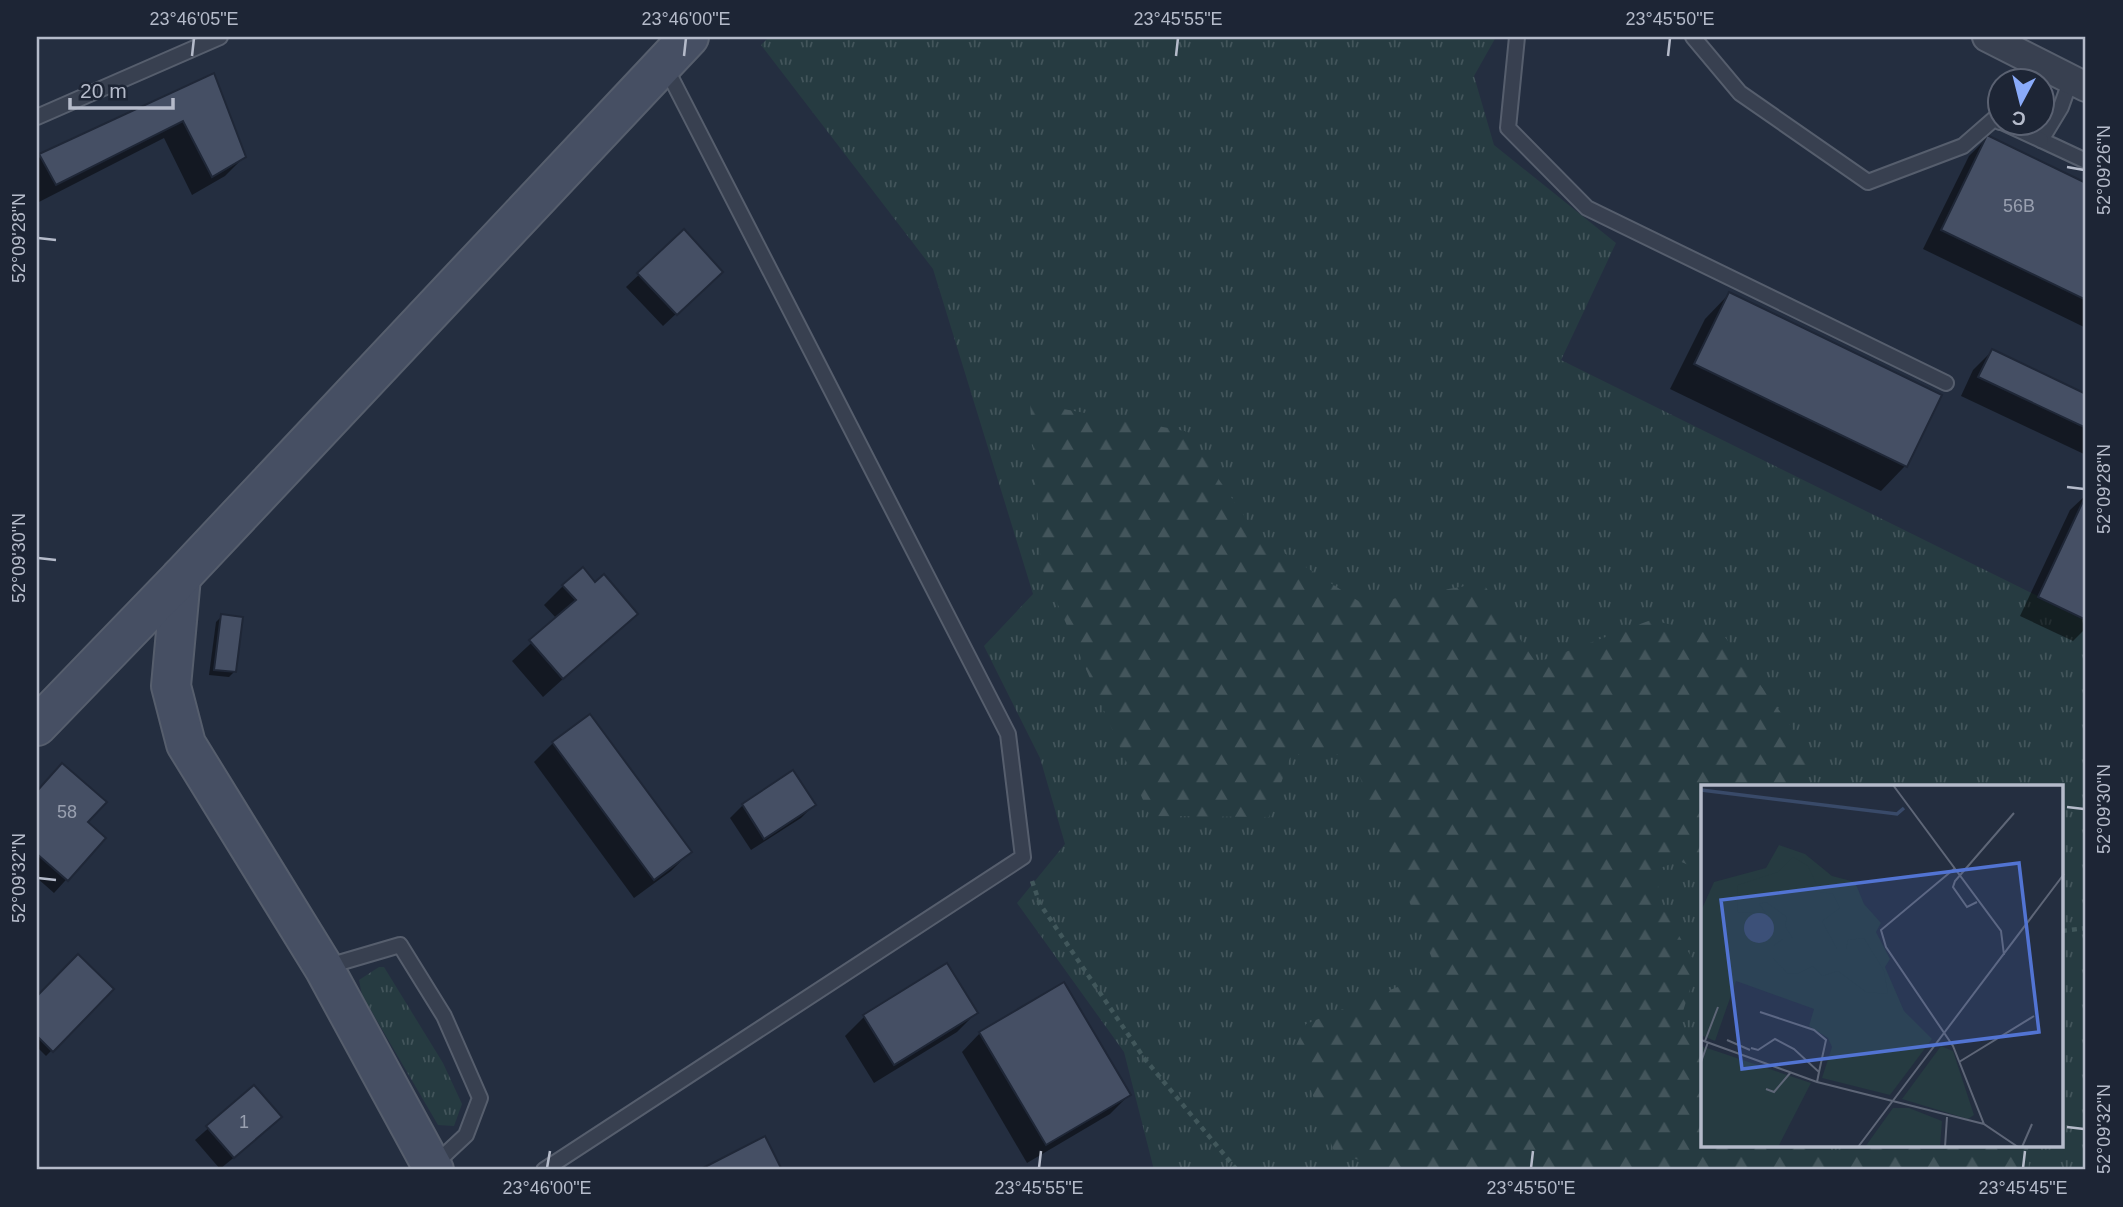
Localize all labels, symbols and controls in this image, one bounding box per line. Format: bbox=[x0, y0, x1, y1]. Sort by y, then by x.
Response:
text: 23°46'05"E bbox=[149, 9, 239, 29]
text: 23°46'00"E bbox=[641, 9, 731, 29]
text: 23°45'55"E bbox=[1133, 9, 1223, 29]
text: 23°45'50"E bbox=[1625, 9, 1715, 29]
scale bar bbox=[70, 66, 173, 110]
north arrow bbox=[1986, 66, 2056, 136]
text: 20 m bbox=[80, 79, 127, 102]
text: С bbox=[2011, 107, 2027, 130]
text: 52°09'26"N bbox=[2094, 125, 2114, 215]
text: 52°09'28"N bbox=[9, 193, 29, 283]
house number: 56В bbox=[2003, 196, 2035, 216]
text: 52°09'28"N bbox=[2094, 444, 2114, 534]
text: 52°09'30"N bbox=[9, 513, 29, 603]
text: 52°09'30"N bbox=[2094, 764, 2114, 854]
inset map bbox=[1701, 785, 2064, 1148]
house number: 58 bbox=[57, 802, 77, 822]
text: 52°09'32"N bbox=[9, 833, 29, 923]
text: 52°09'32"N bbox=[2094, 1084, 2114, 1174]
house number: 1 bbox=[239, 1112, 249, 1132]
text: 23°46'00"E bbox=[502, 1178, 592, 1198]
text: 23°45'55"E bbox=[994, 1178, 1084, 1198]
text: 23°45'50"E bbox=[1486, 1178, 1576, 1198]
text: 23°45'45"E bbox=[1978, 1178, 2068, 1198]

